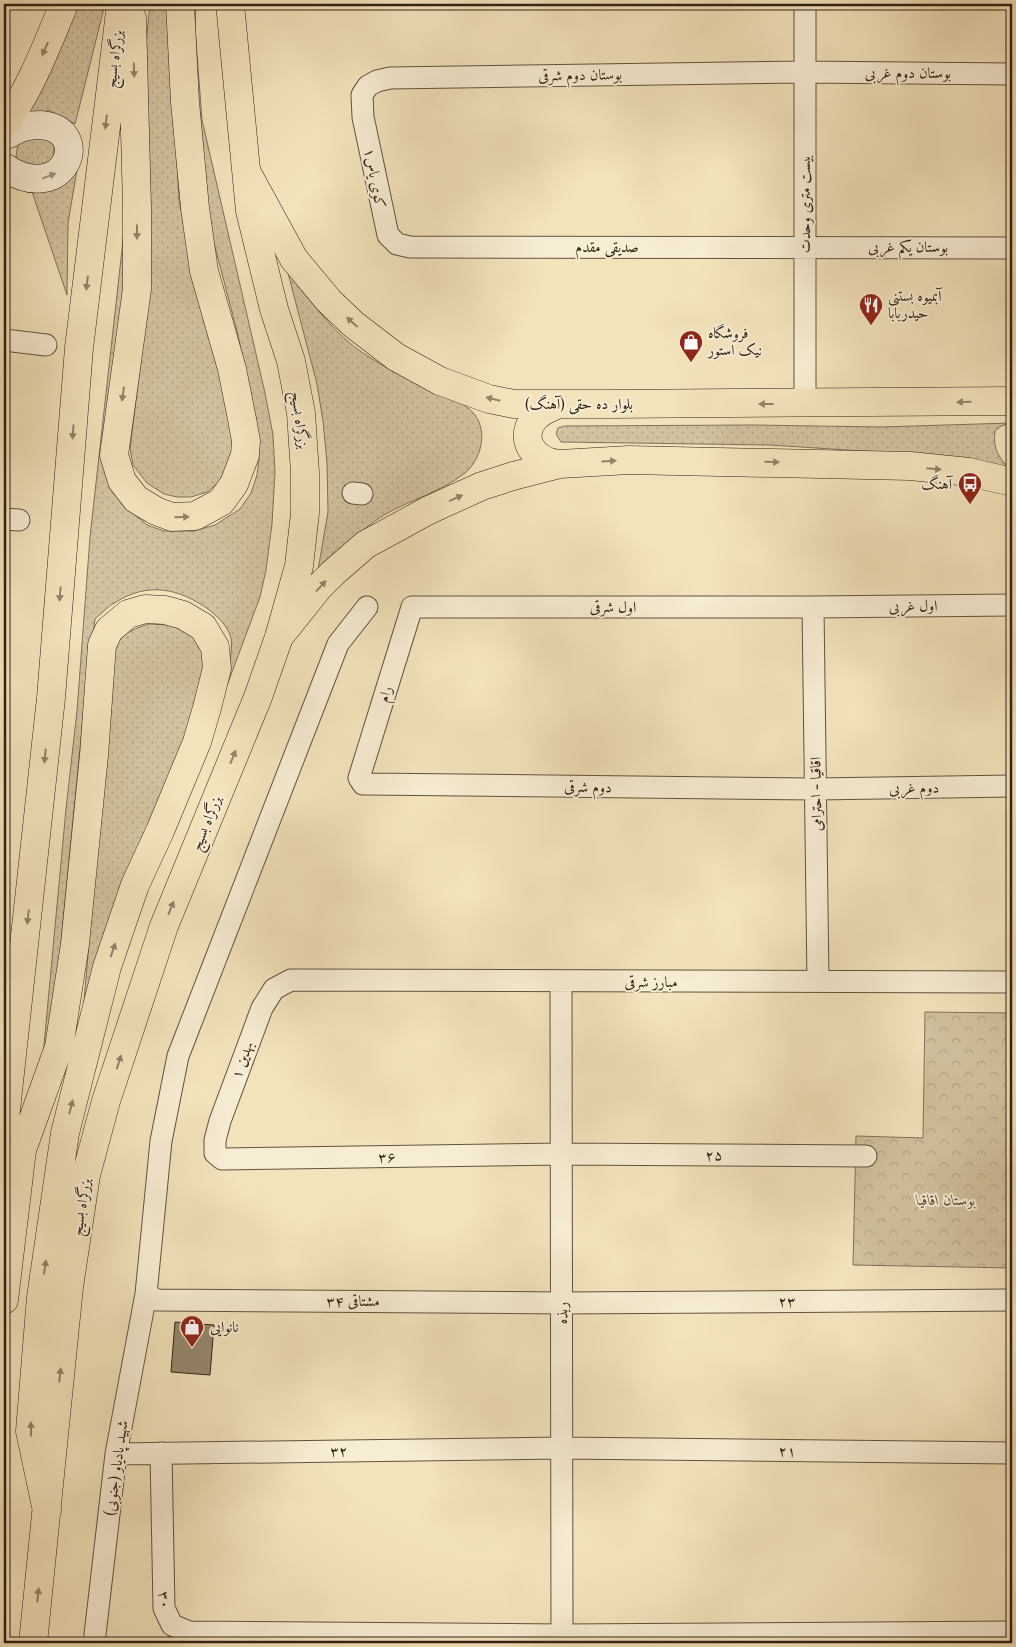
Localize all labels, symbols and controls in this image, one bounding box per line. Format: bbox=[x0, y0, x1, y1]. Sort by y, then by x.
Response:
street label: بزرگراه بسیج bbox=[101, 29, 131, 90]
one-way arrow bbox=[41, 42, 49, 56]
one-way arrow bbox=[130, 62, 138, 78]
street label: بوستان دوم غربی bbox=[865, 63, 951, 86]
street label: بوستان دوم شرقی bbox=[538, 64, 622, 89]
one-way arrow bbox=[102, 114, 110, 130]
street label: کوی یاس۱ bbox=[360, 146, 391, 209]
street label: بیست متری وحدت bbox=[795, 155, 814, 253]
one-way arrow bbox=[42, 172, 57, 180]
one-way arrow bbox=[133, 225, 141, 241]
street label: صدیقی مقدم bbox=[575, 237, 639, 260]
street label: بوستان یکم غربی bbox=[868, 237, 948, 261]
one-way arrow bbox=[83, 275, 91, 291]
place label: آبمیوه بستنی حیدربابا bbox=[888, 286, 943, 322]
restaurant icon: آبمیوه بستنی حیدربابا bbox=[858, 292, 884, 326]
one-way arrow bbox=[345, 317, 358, 328]
place label: فروشگاه نیک استور bbox=[706, 323, 762, 359]
shop icon: فروشگاه نیک استور bbox=[678, 329, 704, 363]
one-way arrow bbox=[119, 386, 127, 402]
street label: بزرگراه بسیج bbox=[283, 390, 314, 451]
street label: بلوار ده حقی (آهنگ) bbox=[525, 394, 633, 415]
one-way arrow bbox=[486, 395, 501, 403]
one-way arrow bbox=[955, 398, 971, 406]
one-way arrow bbox=[758, 400, 774, 408]
one-way arrow bbox=[68, 424, 76, 440]
one-way arrow bbox=[601, 457, 617, 465]
one-way arrow bbox=[764, 459, 780, 467]
one-way arrow bbox=[926, 465, 942, 473]
bus stop icon: آهنگ bbox=[957, 471, 983, 505]
place label: آهنگ bbox=[921, 474, 954, 493]
one-way arrow bbox=[449, 493, 463, 501]
one-way arrow bbox=[174, 512, 190, 520]
one-way arrow bbox=[315, 580, 327, 592]
one-way arrow bbox=[56, 586, 64, 602]
street label: اول غربی bbox=[888, 596, 938, 617]
street label: اول شرقی bbox=[590, 597, 636, 617]
street label: رام bbox=[373, 683, 400, 705]
one-way arrow bbox=[41, 748, 49, 764]
one-way arrow bbox=[229, 750, 237, 764]
street label: اقاقیا - احترامی bbox=[805, 757, 826, 831]
street label: دوم شرقی bbox=[564, 777, 612, 800]
street label: دوم غربی bbox=[889, 778, 939, 801]
street label: بزرگراه بسیج bbox=[186, 792, 230, 855]
one-way arrow bbox=[167, 900, 175, 915]
one-way arrow bbox=[24, 909, 32, 925]
one-way arrow bbox=[109, 942, 117, 957]
street label: مبارز شرقی bbox=[624, 972, 678, 992]
street label: بهدین ۱ bbox=[226, 1039, 258, 1081]
one-way arrow bbox=[116, 1054, 123, 1069]
one-way arrow bbox=[68, 1099, 76, 1114]
street label: ۲۵ bbox=[705, 1145, 723, 1164]
street label: ۳۶ bbox=[378, 1147, 396, 1166]
street label: بزرگراه بسیج bbox=[67, 1176, 99, 1238]
park label: بوستان اقاقیا bbox=[914, 1190, 976, 1209]
one-way arrow bbox=[42, 1259, 50, 1275]
street label: ۳۴ مشتاقی bbox=[326, 1291, 380, 1310]
street label: ۲۳ bbox=[778, 1291, 796, 1310]
street label: ربذه bbox=[552, 1302, 571, 1324]
shop icon: نانوایی bbox=[179, 1314, 205, 1348]
place label: نانوایی bbox=[210, 1317, 239, 1337]
one-way arrow bbox=[56, 1367, 64, 1383]
street label: شهید پادیاو (جنوبی) bbox=[99, 1419, 134, 1517]
one-way arrow bbox=[27, 1421, 35, 1437]
street label: ۳۲ bbox=[330, 1441, 348, 1460]
street label: ۲۱ bbox=[778, 1441, 796, 1460]
one-way arrow bbox=[34, 1586, 42, 1602]
street label: ۳۰ bbox=[155, 1590, 176, 1610]

